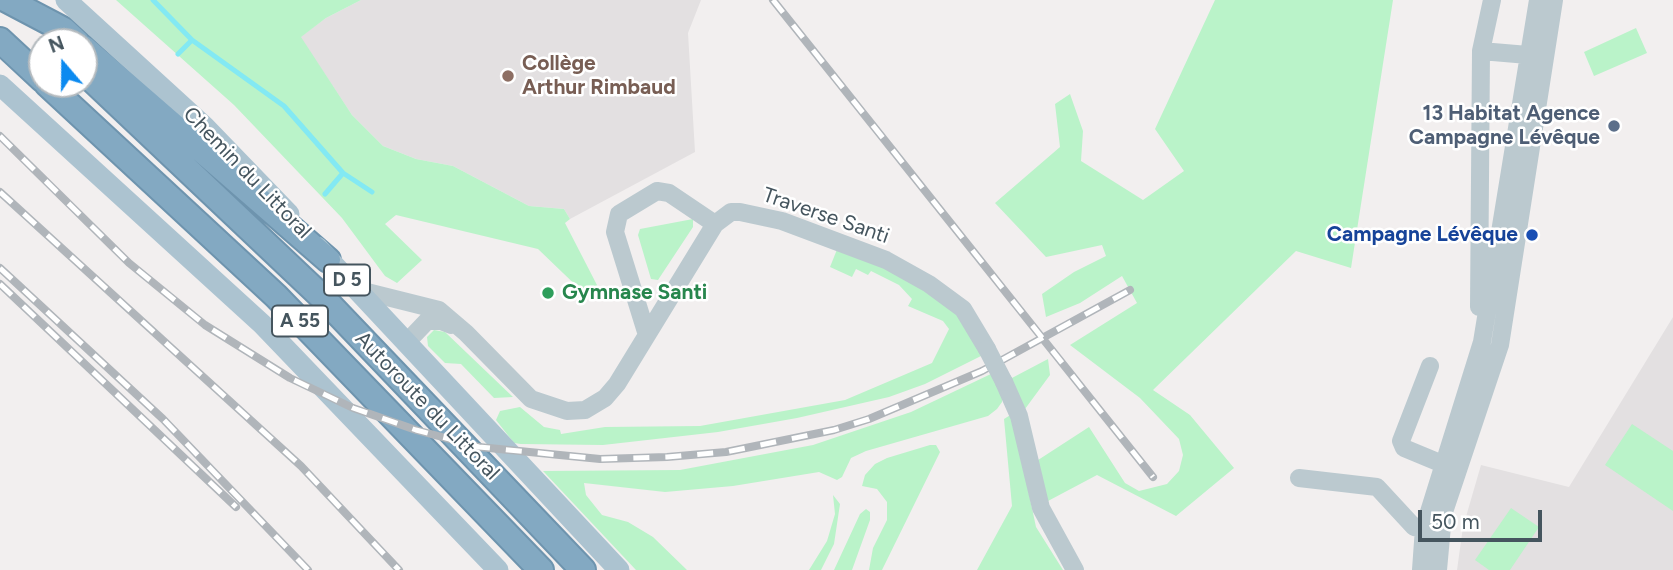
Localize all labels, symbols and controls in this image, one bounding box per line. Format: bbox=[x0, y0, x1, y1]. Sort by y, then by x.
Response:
north arrow bbox=[28, 28, 98, 98]
text: N bbox=[45, 31, 67, 58]
place label: Collège Arthur Rimbaud bbox=[522, 51, 676, 101]
marker: Collège Arthur Rimbaud bbox=[500, 68, 516, 84]
place label: 13 Habitat Agence Campagne Lévêque bbox=[1409, 101, 1600, 151]
street label: Chemin du Littoral bbox=[178, 102, 316, 244]
marker: 13 Habitat Agence Campagne Lévêque bbox=[1606, 118, 1622, 134]
street label: Traverse Santi bbox=[759, 183, 893, 249]
place label: Campagne Lévêque bbox=[1327, 222, 1518, 248]
marker: Campagne Lévêque bbox=[1524, 227, 1540, 243]
road number: D 5 bbox=[324, 264, 370, 296]
place label: Gymnase Santi bbox=[562, 280, 707, 306]
marker: Gymnase Santi bbox=[540, 285, 556, 301]
road number: A 55 bbox=[272, 306, 328, 336]
street label: Autoroute du Littoral bbox=[350, 326, 504, 486]
scale bar bbox=[1421, 496, 1545, 540]
text: 50 m bbox=[1431, 509, 1480, 534]

